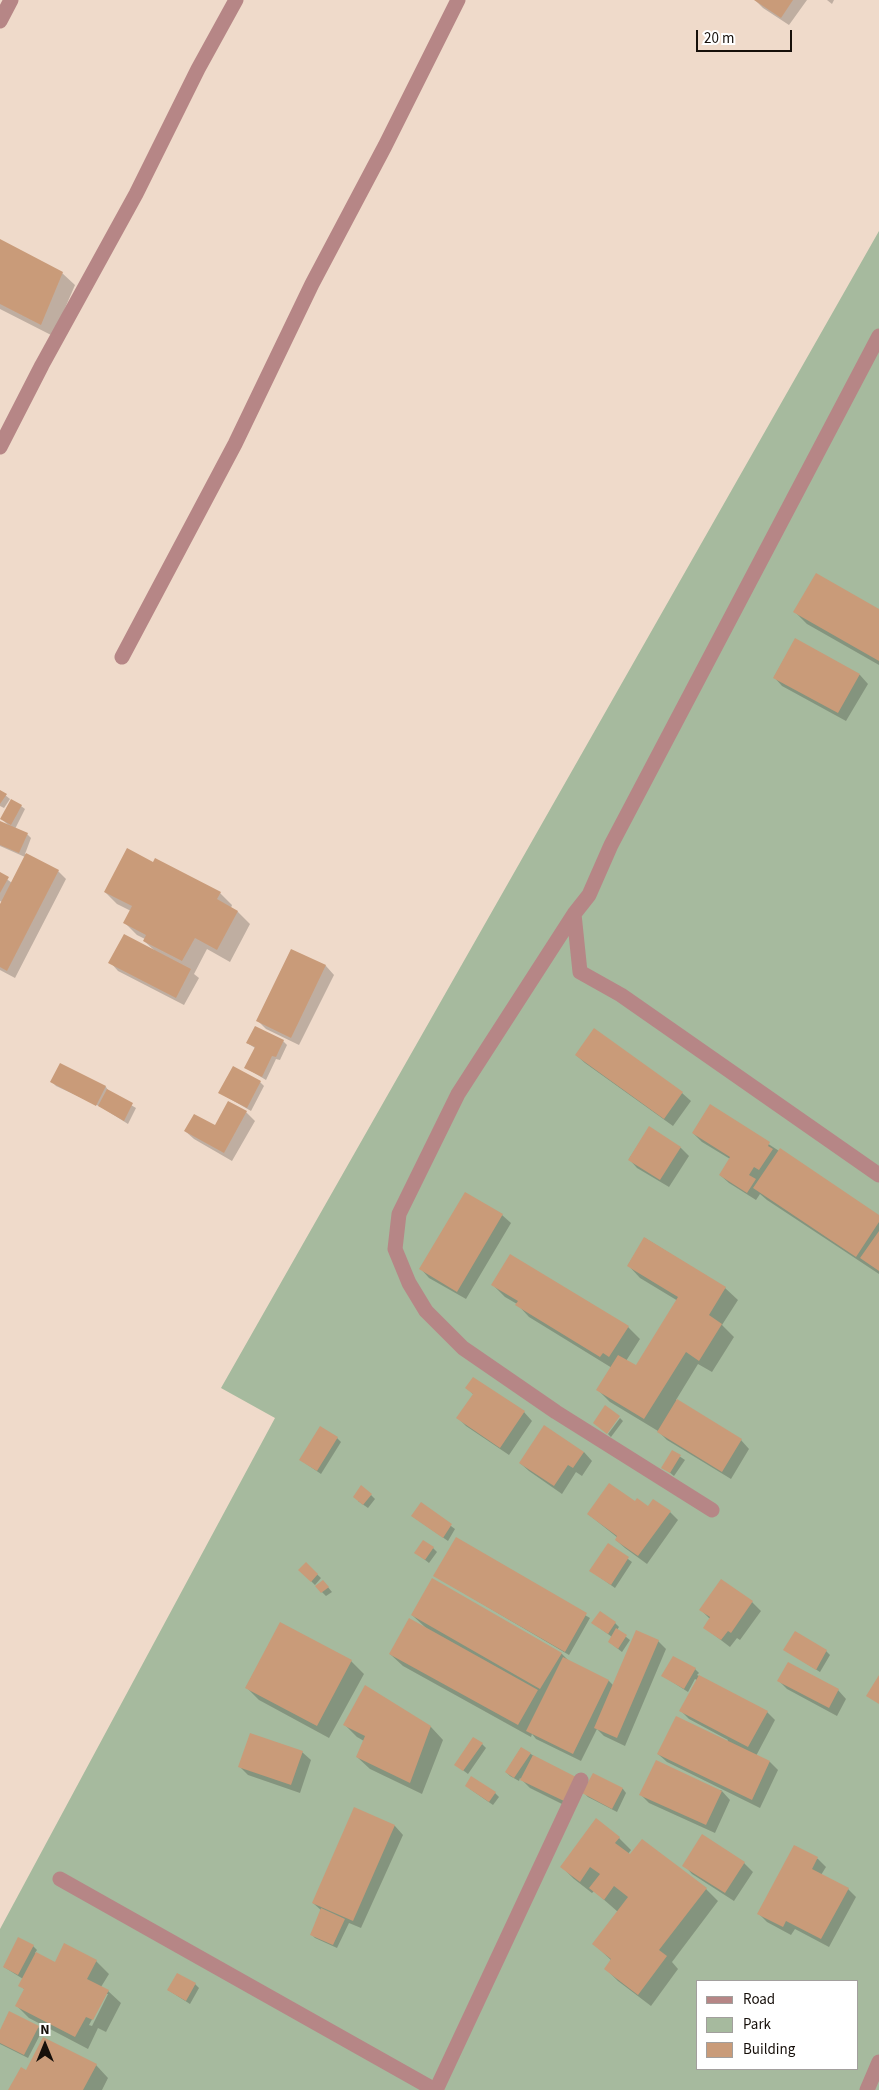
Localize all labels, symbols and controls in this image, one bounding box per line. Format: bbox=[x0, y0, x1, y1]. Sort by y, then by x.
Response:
scale bar bbox=[699, 20, 795, 52]
text: 20 m bbox=[704, 28, 734, 49]
legend bbox=[696, 1980, 859, 2070]
text: Road bbox=[743, 1989, 775, 2010]
text: Park bbox=[743, 2014, 771, 2035]
north arrow bbox=[20, 2020, 70, 2070]
text: N bbox=[40, 2020, 50, 2040]
text: Building bbox=[743, 2039, 795, 2060]

